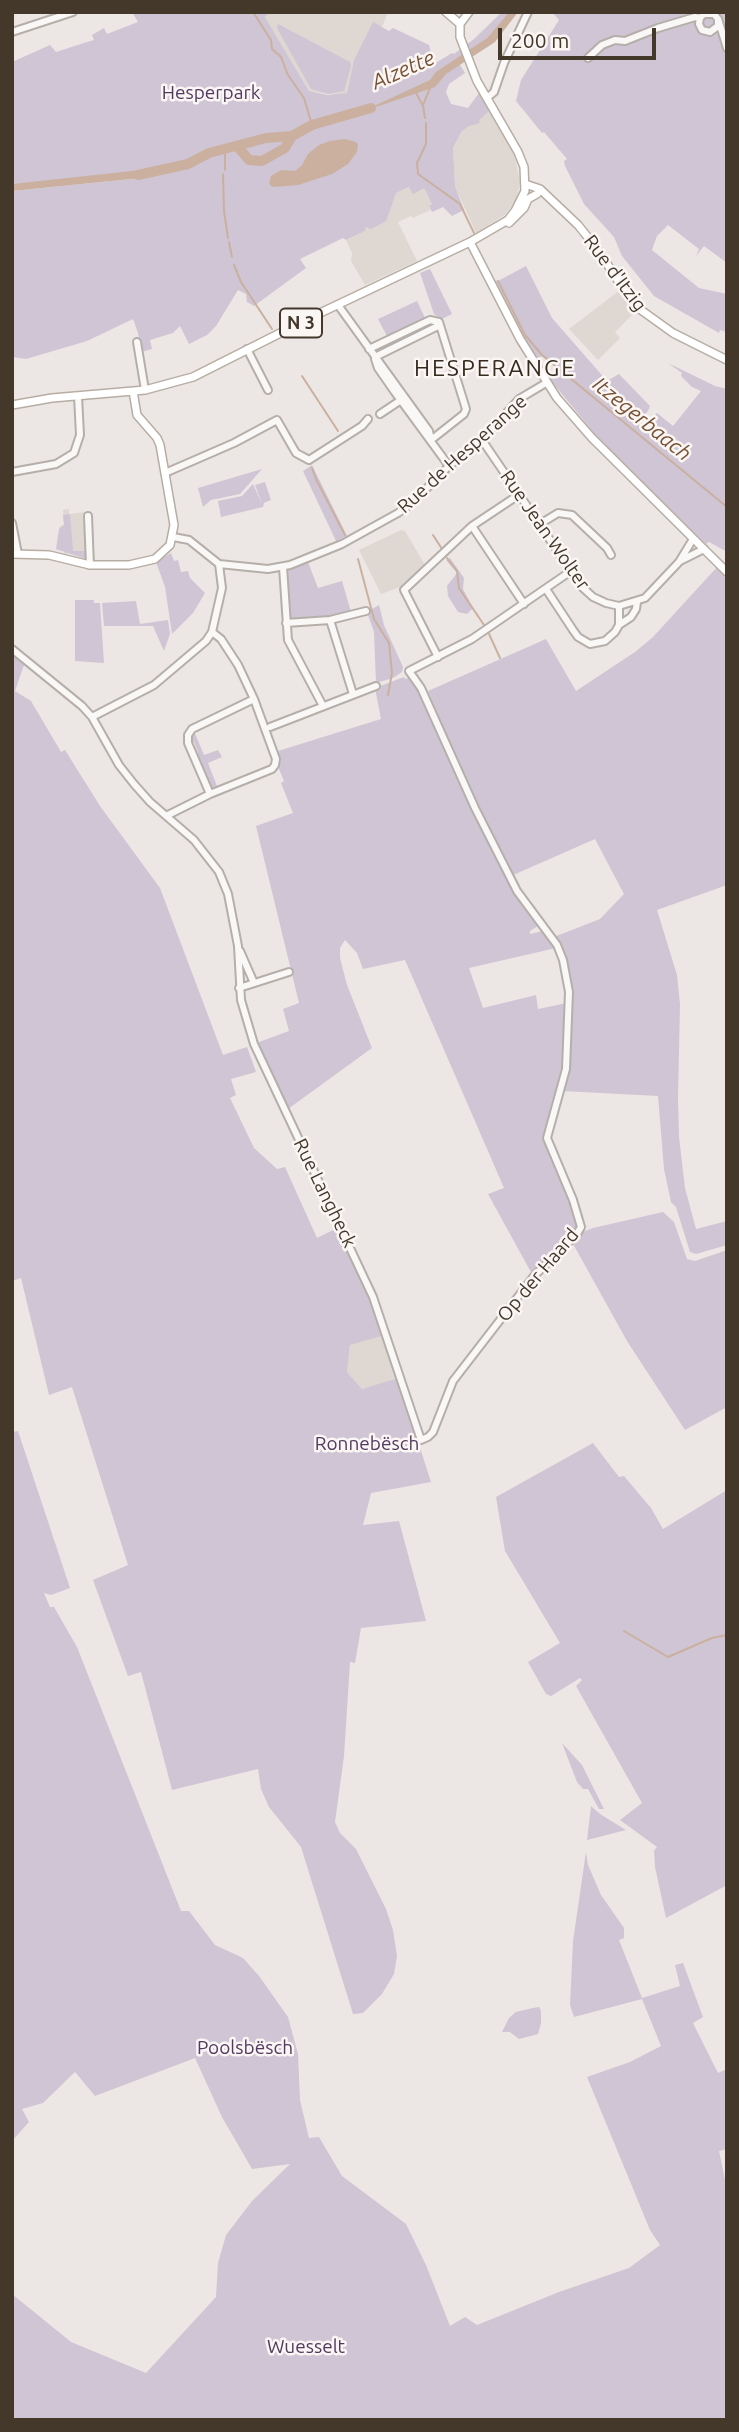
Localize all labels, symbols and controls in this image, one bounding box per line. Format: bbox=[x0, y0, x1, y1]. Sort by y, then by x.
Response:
scale bar bbox=[501, 14, 658, 58]
text: 200 m bbox=[511, 28, 569, 52]
water label: Alzette bbox=[368, 45, 438, 95]
park label: Hesperpark bbox=[162, 82, 260, 104]
street label: Rue d'Itzig bbox=[579, 230, 651, 316]
road number: N 3 bbox=[280, 309, 322, 338]
district label: HESPERANGE bbox=[415, 354, 575, 382]
water label: Itzegerbaach bbox=[588, 372, 696, 466]
street label: Rue de Hesperange bbox=[393, 390, 531, 518]
street label: Rue Jean Wolter bbox=[495, 466, 595, 594]
street label: Rue Langheck bbox=[289, 1135, 361, 1251]
street label: Op der Haard bbox=[492, 1224, 584, 1326]
park label: Ronnebësch bbox=[315, 1433, 419, 1455]
park label: Poolsbësch bbox=[197, 2037, 293, 2059]
park label: Wuesselt bbox=[267, 2336, 345, 2358]

